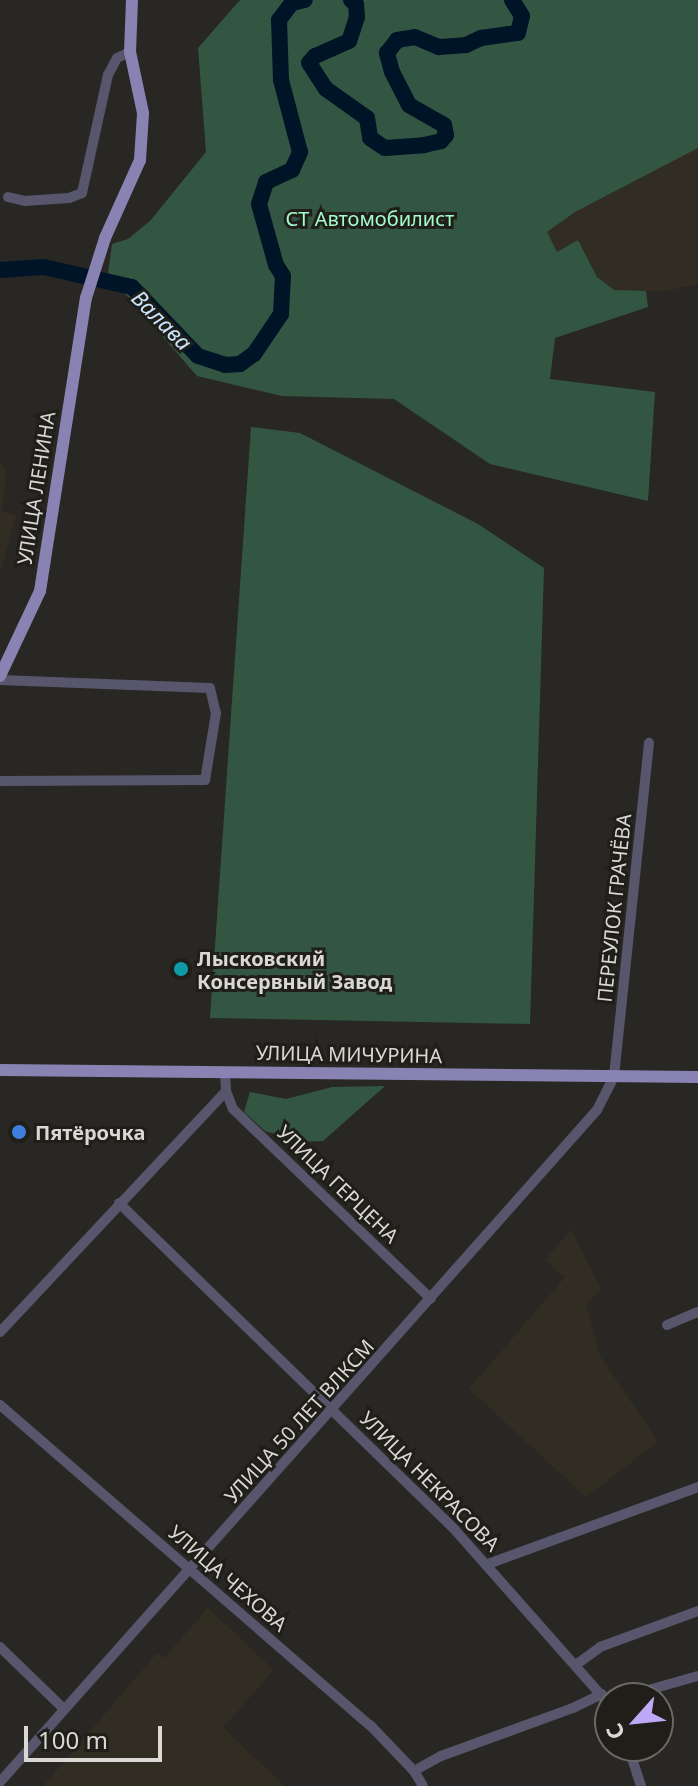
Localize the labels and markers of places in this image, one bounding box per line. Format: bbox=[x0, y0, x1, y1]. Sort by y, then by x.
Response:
place label: Лысковский Консервный Завод bbox=[197, 946, 392, 993]
marker: Лысковский Консервный Завод bbox=[172, 960, 190, 978]
place label: Пятёрочка bbox=[35, 1120, 145, 1144]
marker: Пятёрочка bbox=[10, 1123, 28, 1141]

